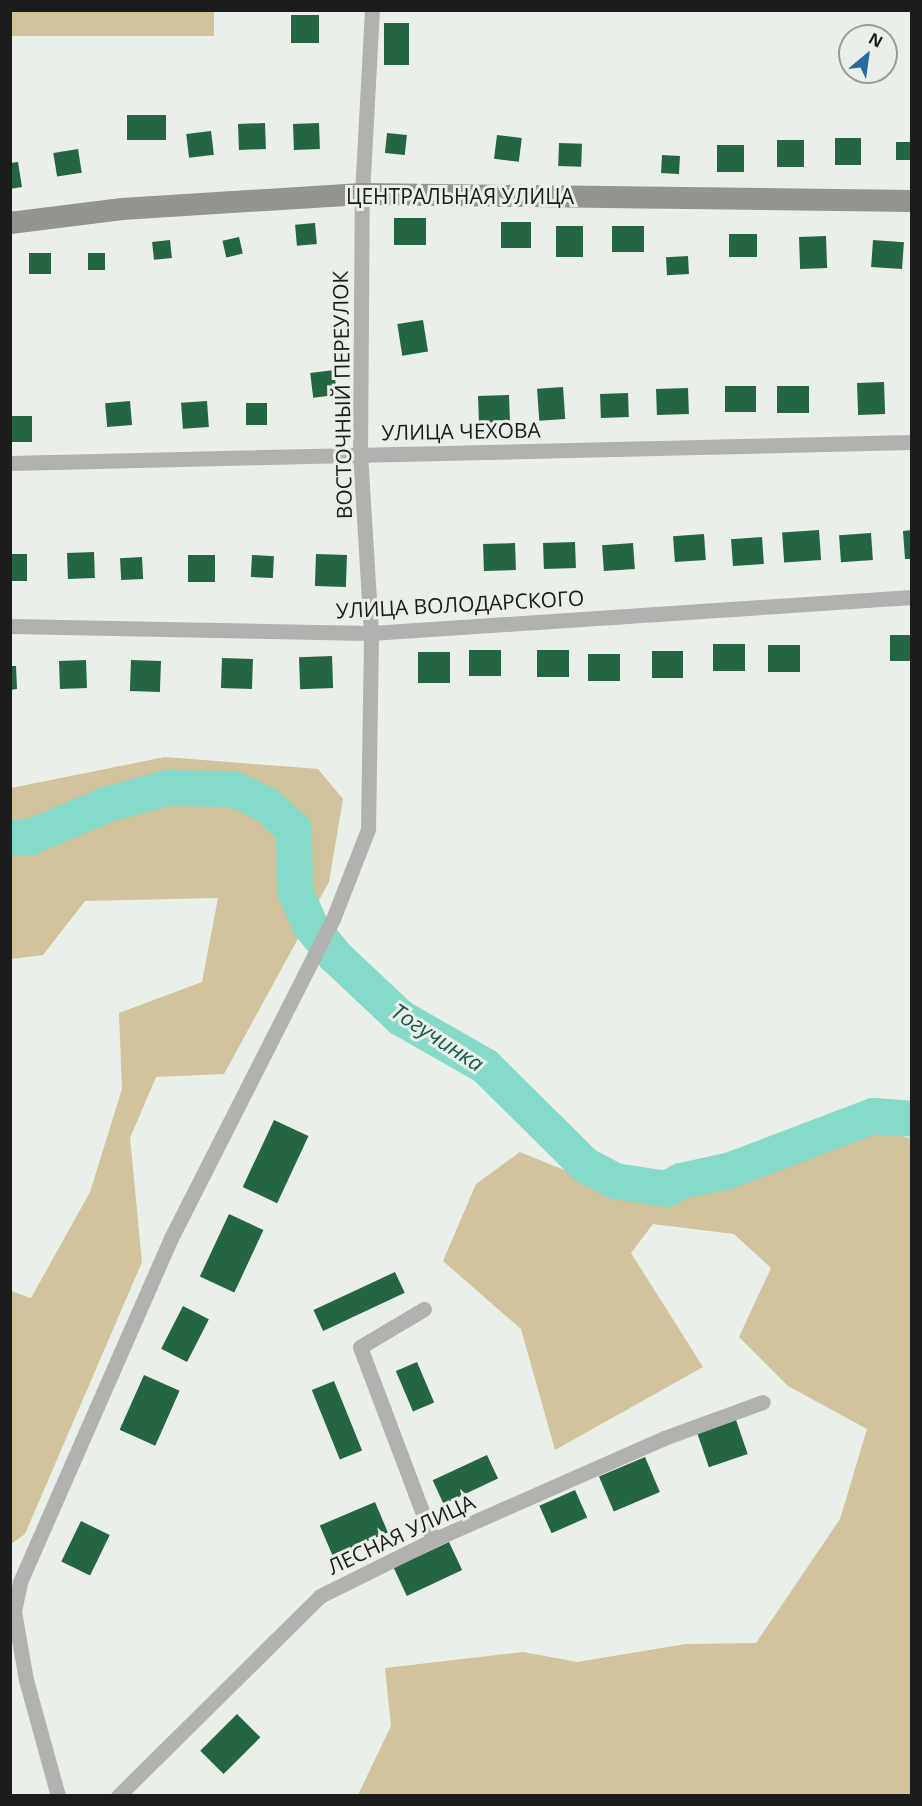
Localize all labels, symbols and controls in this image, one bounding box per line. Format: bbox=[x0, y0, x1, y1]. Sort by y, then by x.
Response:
north arrow bbox=[838, 24, 898, 84]
text: N bbox=[865, 27, 887, 53]
street label: ЦЕНТРАЛЬНАЯ УЛИЦА bbox=[346, 183, 574, 209]
street label: ВОСТОЧНЫЙ ПЕРЕУЛОК bbox=[327, 271, 357, 519]
street label: УЛИЦА ЧЕХОВА bbox=[381, 417, 541, 445]
street label: УЛИЦА ВОЛОДАРСКОГО bbox=[335, 585, 585, 623]
water label: Тогучинка bbox=[387, 997, 489, 1077]
street label: ЛЕСНАЯ УЛИЦА bbox=[323, 1489, 479, 1579]

